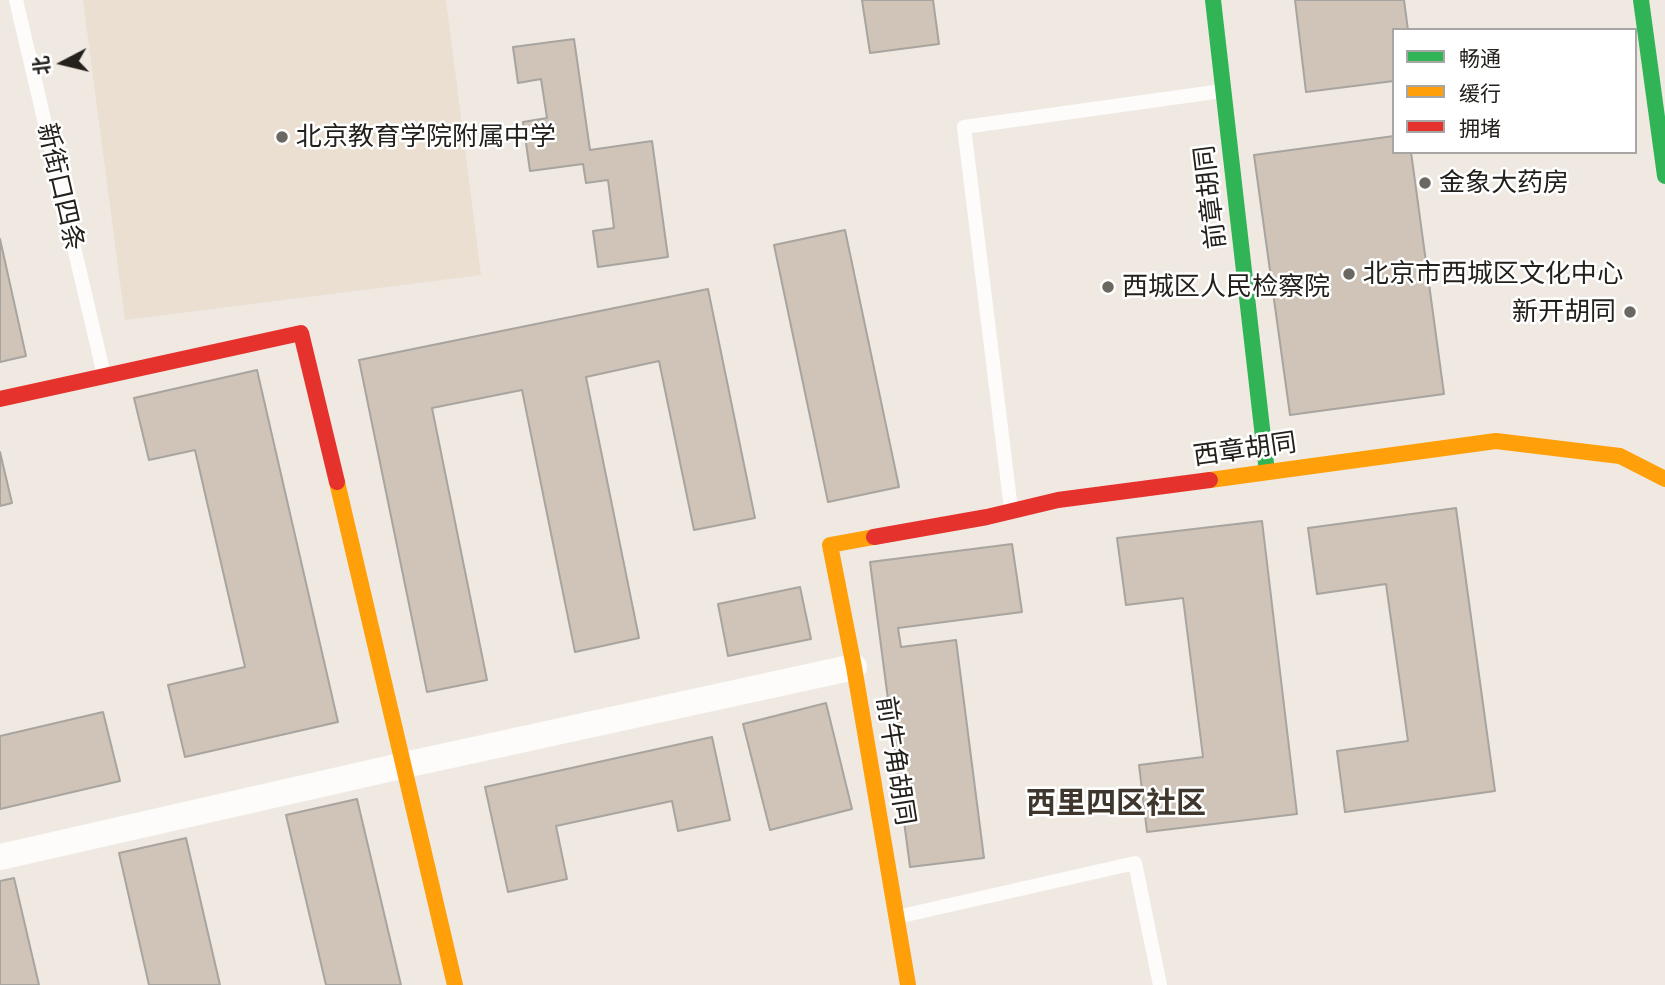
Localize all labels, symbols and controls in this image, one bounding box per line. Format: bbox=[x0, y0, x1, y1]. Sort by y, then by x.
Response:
north arrow bbox=[28, 28, 98, 98]
legend bbox=[1392, 28, 1637, 154]
text: 畅通 bbox=[1459, 46, 1501, 71]
text: 北 bbox=[29, 55, 54, 76]
text: 缓行 bbox=[1459, 81, 1501, 106]
text: 拥堵 bbox=[1459, 116, 1501, 141]
street label: 新街口四条 bbox=[30, 120, 90, 254]
place label: 北京教育学院附属中学 bbox=[296, 121, 556, 153]
marker: 北京教育学院附属中学 bbox=[274, 129, 290, 145]
street label: 前章胡同 bbox=[1189, 143, 1233, 251]
place label: 金象大药房 bbox=[1439, 167, 1569, 199]
marker: 金象大药房 bbox=[1417, 175, 1433, 191]
place label: 北京市西城区文化中心 bbox=[1363, 258, 1623, 290]
marker: 北京市西城区文化中心 bbox=[1341, 266, 1357, 282]
place label: 西城区人民检察院 bbox=[1122, 271, 1330, 303]
marker: 西城区人民检察院 bbox=[1100, 279, 1116, 295]
place label: 新开胡同 bbox=[1512, 296, 1616, 328]
marker: 新开胡同 bbox=[1622, 304, 1638, 320]
street label: 西章胡同 bbox=[1191, 427, 1299, 473]
street label: 前牛角胡同 bbox=[869, 694, 921, 828]
district label: 西里四区社区 bbox=[1026, 786, 1206, 822]

